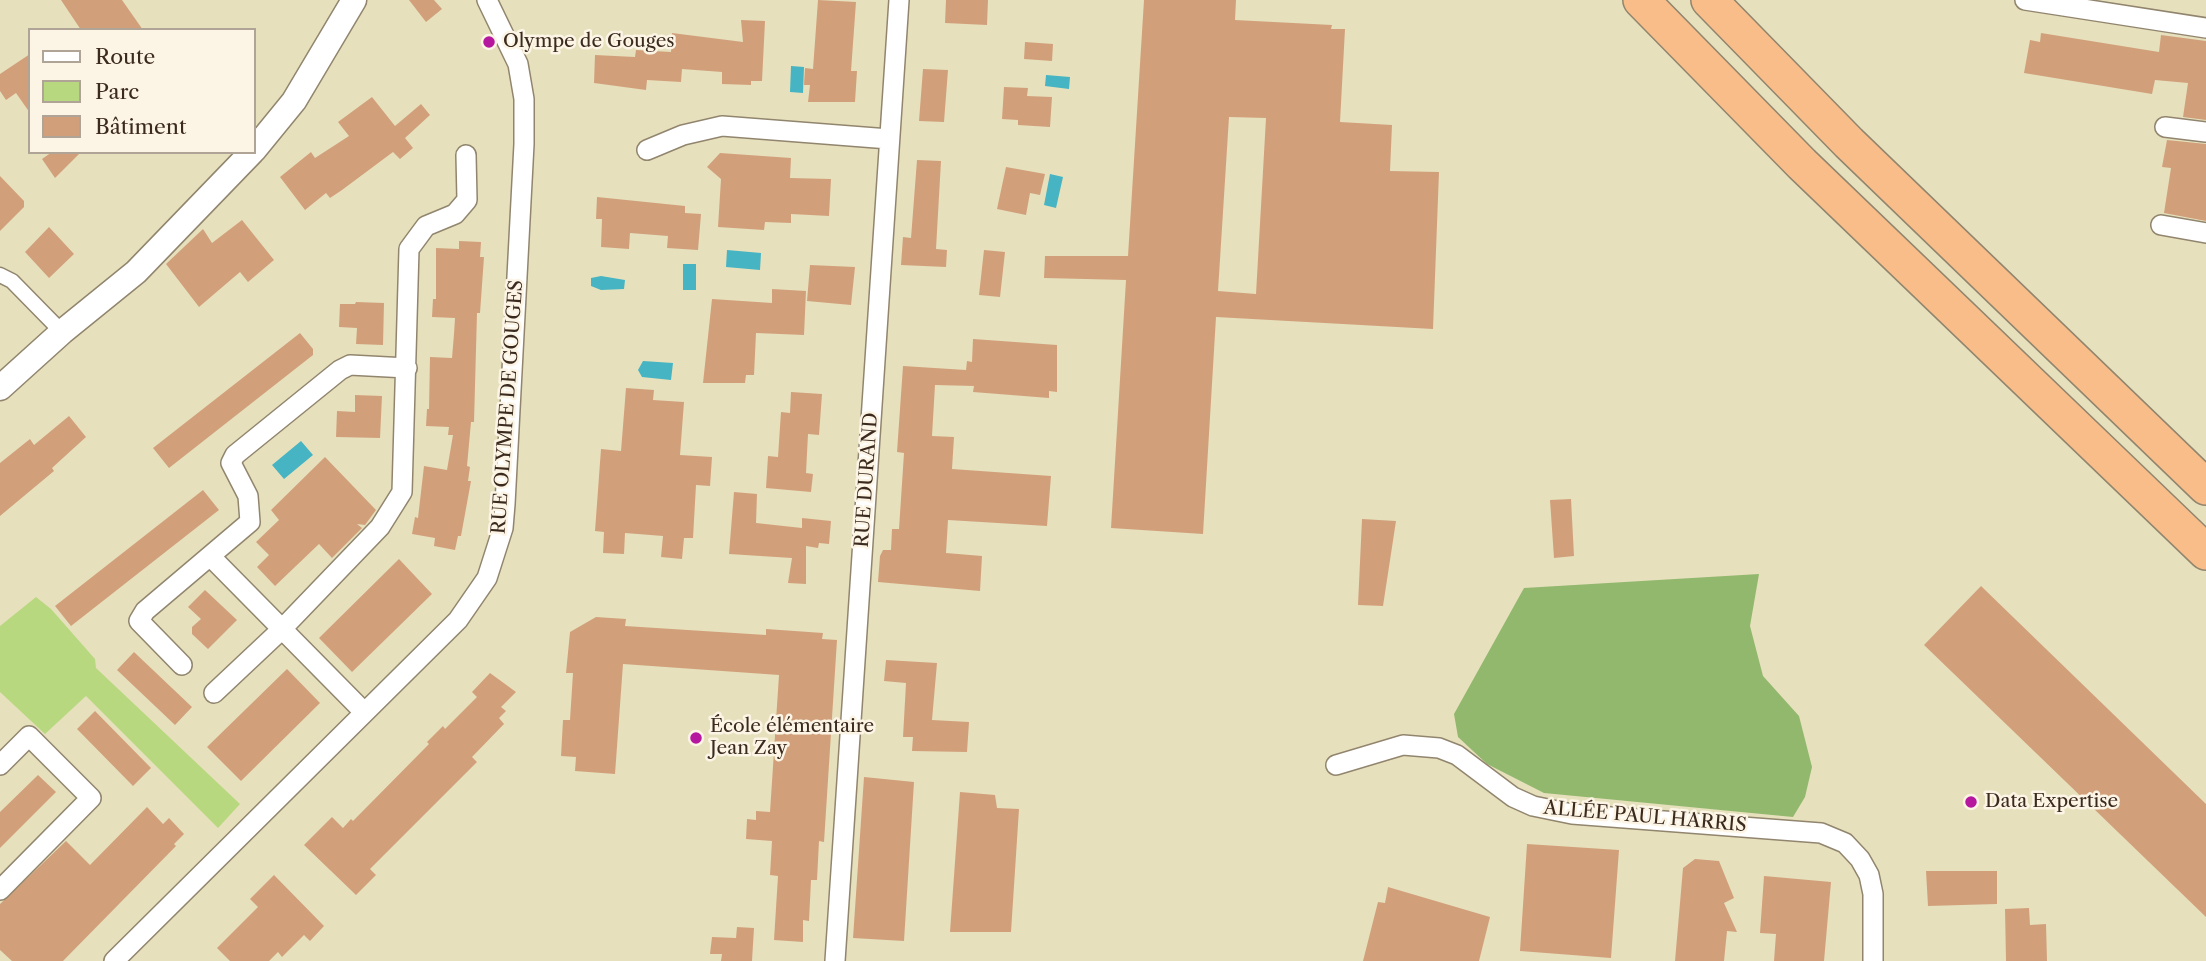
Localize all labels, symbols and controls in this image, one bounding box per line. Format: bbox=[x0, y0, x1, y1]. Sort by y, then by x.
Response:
legend bbox=[28, 28, 256, 154]
place label: Olympe de Gouges bbox=[503, 31, 675, 53]
marker: Olympe de Gouges bbox=[481, 34, 497, 50]
text: Route bbox=[95, 44, 155, 69]
text: Parc bbox=[95, 79, 139, 104]
text: Bâtiment bbox=[95, 114, 186, 139]
street label: RUE OLYMPE DE GOUGES bbox=[488, 279, 528, 535]
street label: RUE DURAND bbox=[851, 412, 883, 548]
place label: École élémentaire Jean Zay bbox=[710, 716, 874, 760]
marker: École élémentaire Jean Zay bbox=[688, 730, 704, 746]
place label: Data Expertise bbox=[1985, 791, 2118, 813]
marker: Data Expertise bbox=[1963, 794, 1979, 810]
street label: ALLÉE PAUL HARRIS bbox=[1542, 797, 1748, 837]

